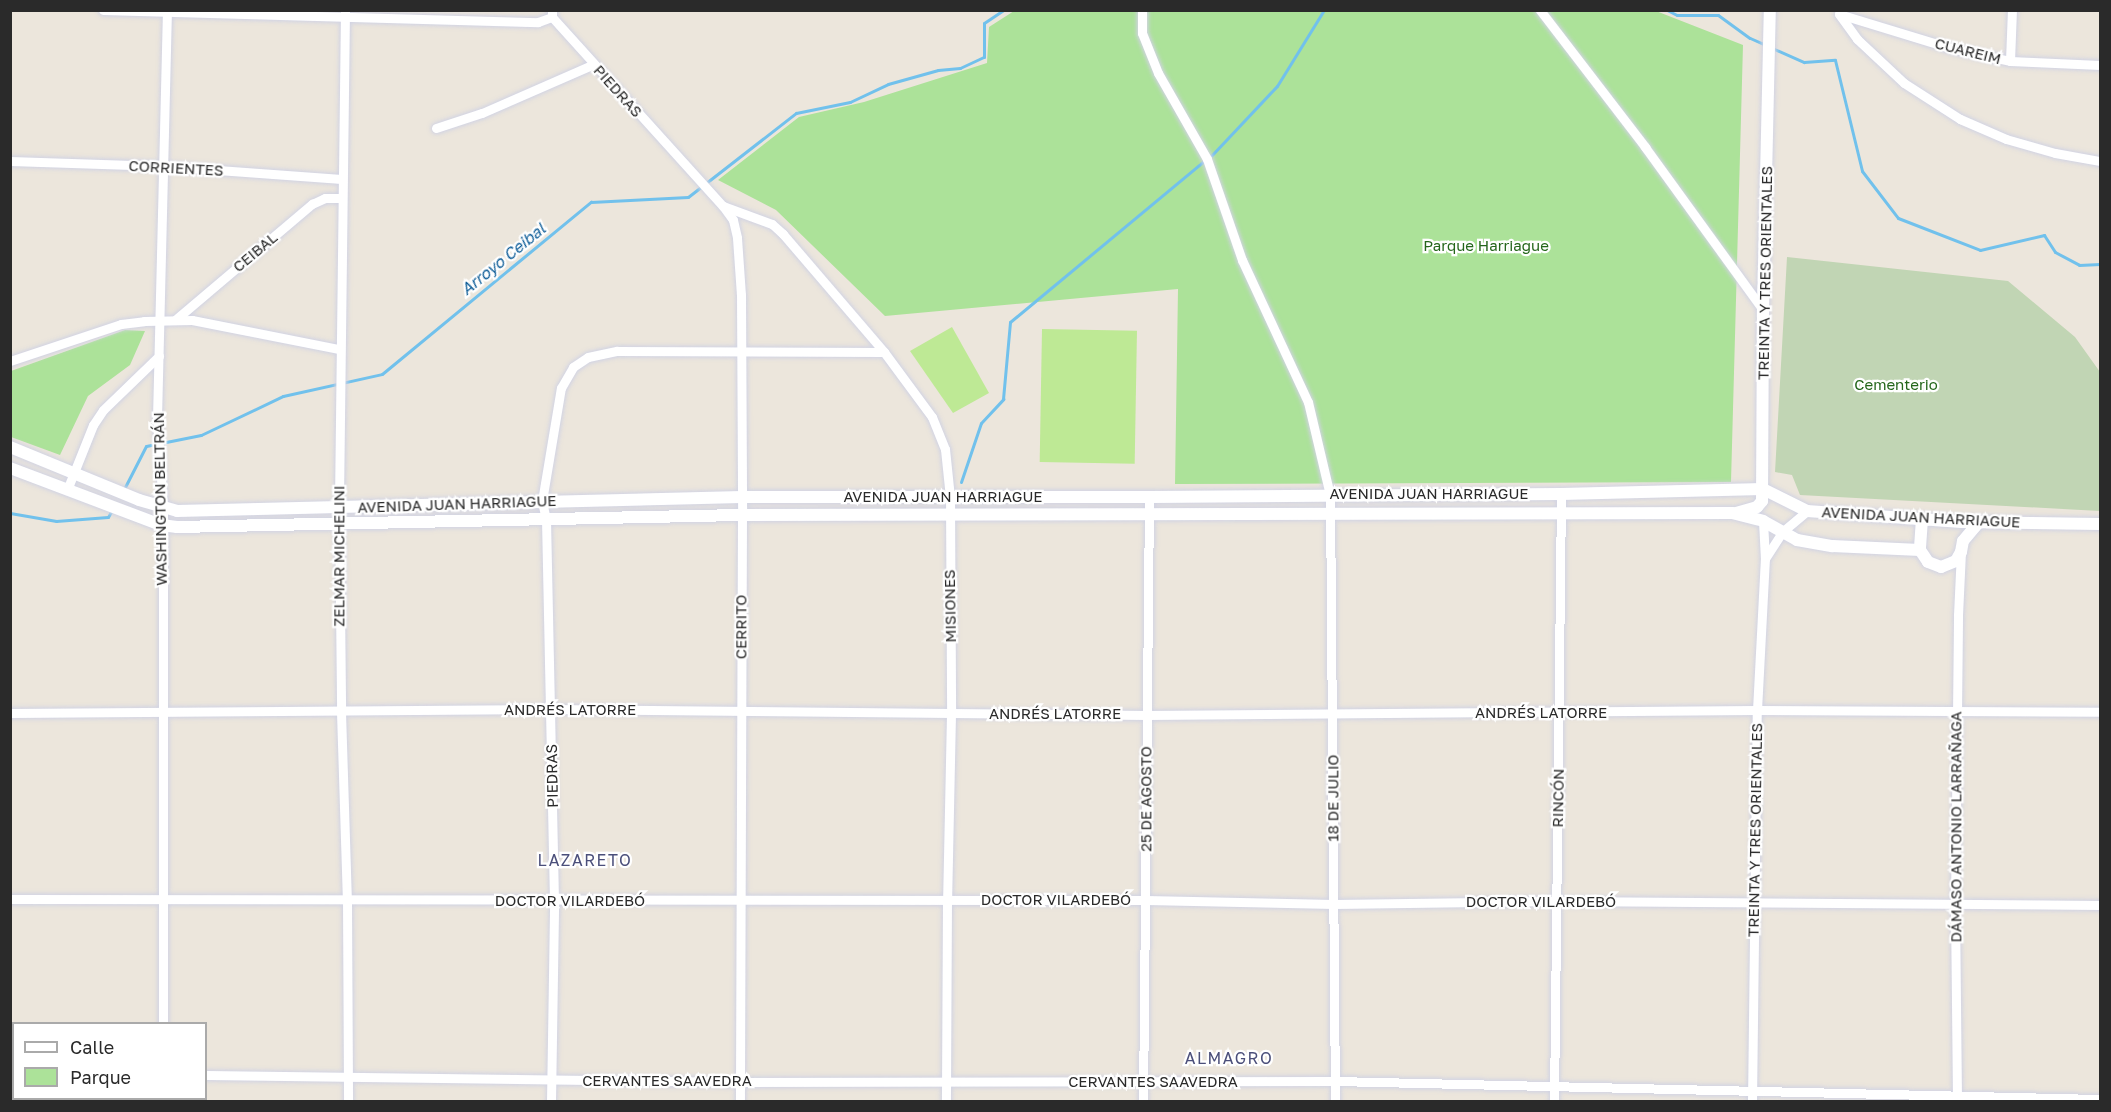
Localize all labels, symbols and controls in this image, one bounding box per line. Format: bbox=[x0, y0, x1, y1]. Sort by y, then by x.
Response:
street label: CUAREIM bbox=[1933, 34, 2003, 68]
street label: PIEDRAS bbox=[590, 61, 646, 121]
street label: CORRIENTES bbox=[128, 157, 224, 179]
street label: TREINTA Y TRES ORIENTALES bbox=[1754, 166, 1776, 380]
water label: Arroyo Ceibal bbox=[457, 219, 549, 299]
street label: CEIBAL bbox=[229, 228, 281, 276]
park label: Parque Harriague bbox=[1423, 237, 1549, 255]
park label: Cementerio bbox=[1854, 376, 1938, 394]
street label: WASHINGTON BELTRÁN bbox=[149, 412, 171, 586]
street label: ZELMAR MICHELINI bbox=[330, 485, 348, 627]
street label: AVENIDA JUAN HARRIAGUE bbox=[1329, 485, 1529, 503]
street label: AVENIDA JUAN HARRIAGUE bbox=[843, 488, 1043, 506]
street label: AVENIDA JUAN HARRIAGUE bbox=[357, 492, 557, 516]
street label: AVENIDA JUAN HARRIAGUE bbox=[1821, 503, 2021, 531]
street label: MISIONES bbox=[940, 569, 960, 643]
street label: CERRITO bbox=[732, 595, 750, 659]
street label: ANDRÉS LATORRE bbox=[504, 701, 636, 719]
street label: ANDRÉS LATORRE bbox=[1475, 704, 1607, 722]
street label: ANDRÉS LATORRE bbox=[989, 705, 1121, 723]
street label: DÁMASO ANTONIO LARRAÑAGA bbox=[1947, 712, 1965, 942]
street label: TREINTA Y TRES ORIENTALES bbox=[1744, 723, 1766, 937]
street label: PIEDRAS bbox=[542, 744, 562, 808]
street label: 25 DE AGOSTO bbox=[1137, 746, 1155, 852]
street label: 18 DE JULIO bbox=[1324, 754, 1342, 842]
street label: RINCÓN bbox=[1548, 768, 1568, 828]
district label: LAZARETO bbox=[538, 850, 632, 870]
street label: DOCTOR VILARDEBÓ bbox=[981, 891, 1131, 909]
street label: DOCTOR VILARDEBÓ bbox=[495, 892, 645, 910]
street label: DOCTOR VILARDEBÓ bbox=[1466, 893, 1616, 911]
legend bbox=[12, 1022, 207, 1100]
text: Calle bbox=[70, 1036, 114, 1058]
district label: ALMAGRO bbox=[1185, 1048, 1273, 1068]
text: Parque bbox=[70, 1066, 131, 1088]
street label: CERVANTES SAAVEDRA bbox=[582, 1072, 752, 1090]
street label: CERVANTES SAAVEDRA bbox=[1068, 1073, 1238, 1091]

